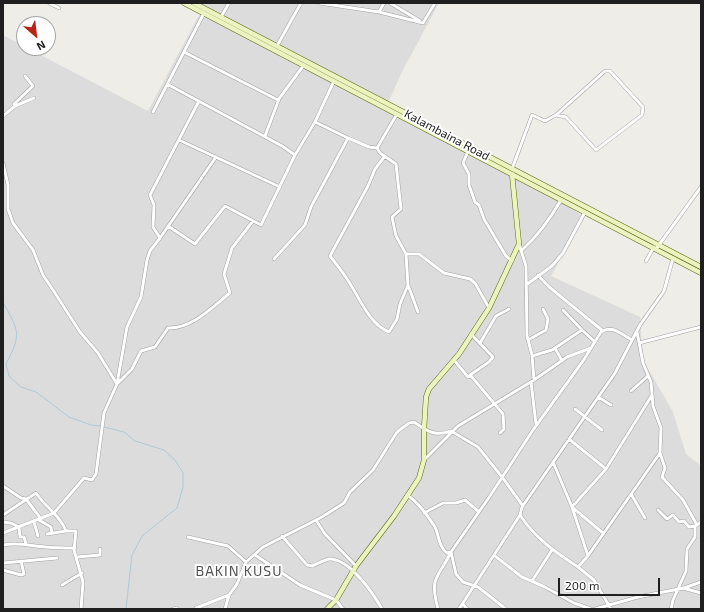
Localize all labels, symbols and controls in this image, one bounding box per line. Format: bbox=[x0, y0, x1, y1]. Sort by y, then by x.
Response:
north arrow bbox=[16, 16, 56, 56]
text: N bbox=[35, 39, 48, 54]
street label: Kalambaina Road bbox=[402, 106, 492, 164]
district label: BAKIN KUSU bbox=[195, 563, 283, 579]
scale bar bbox=[560, 570, 662, 596]
text: 200 m bbox=[565, 578, 599, 592]

